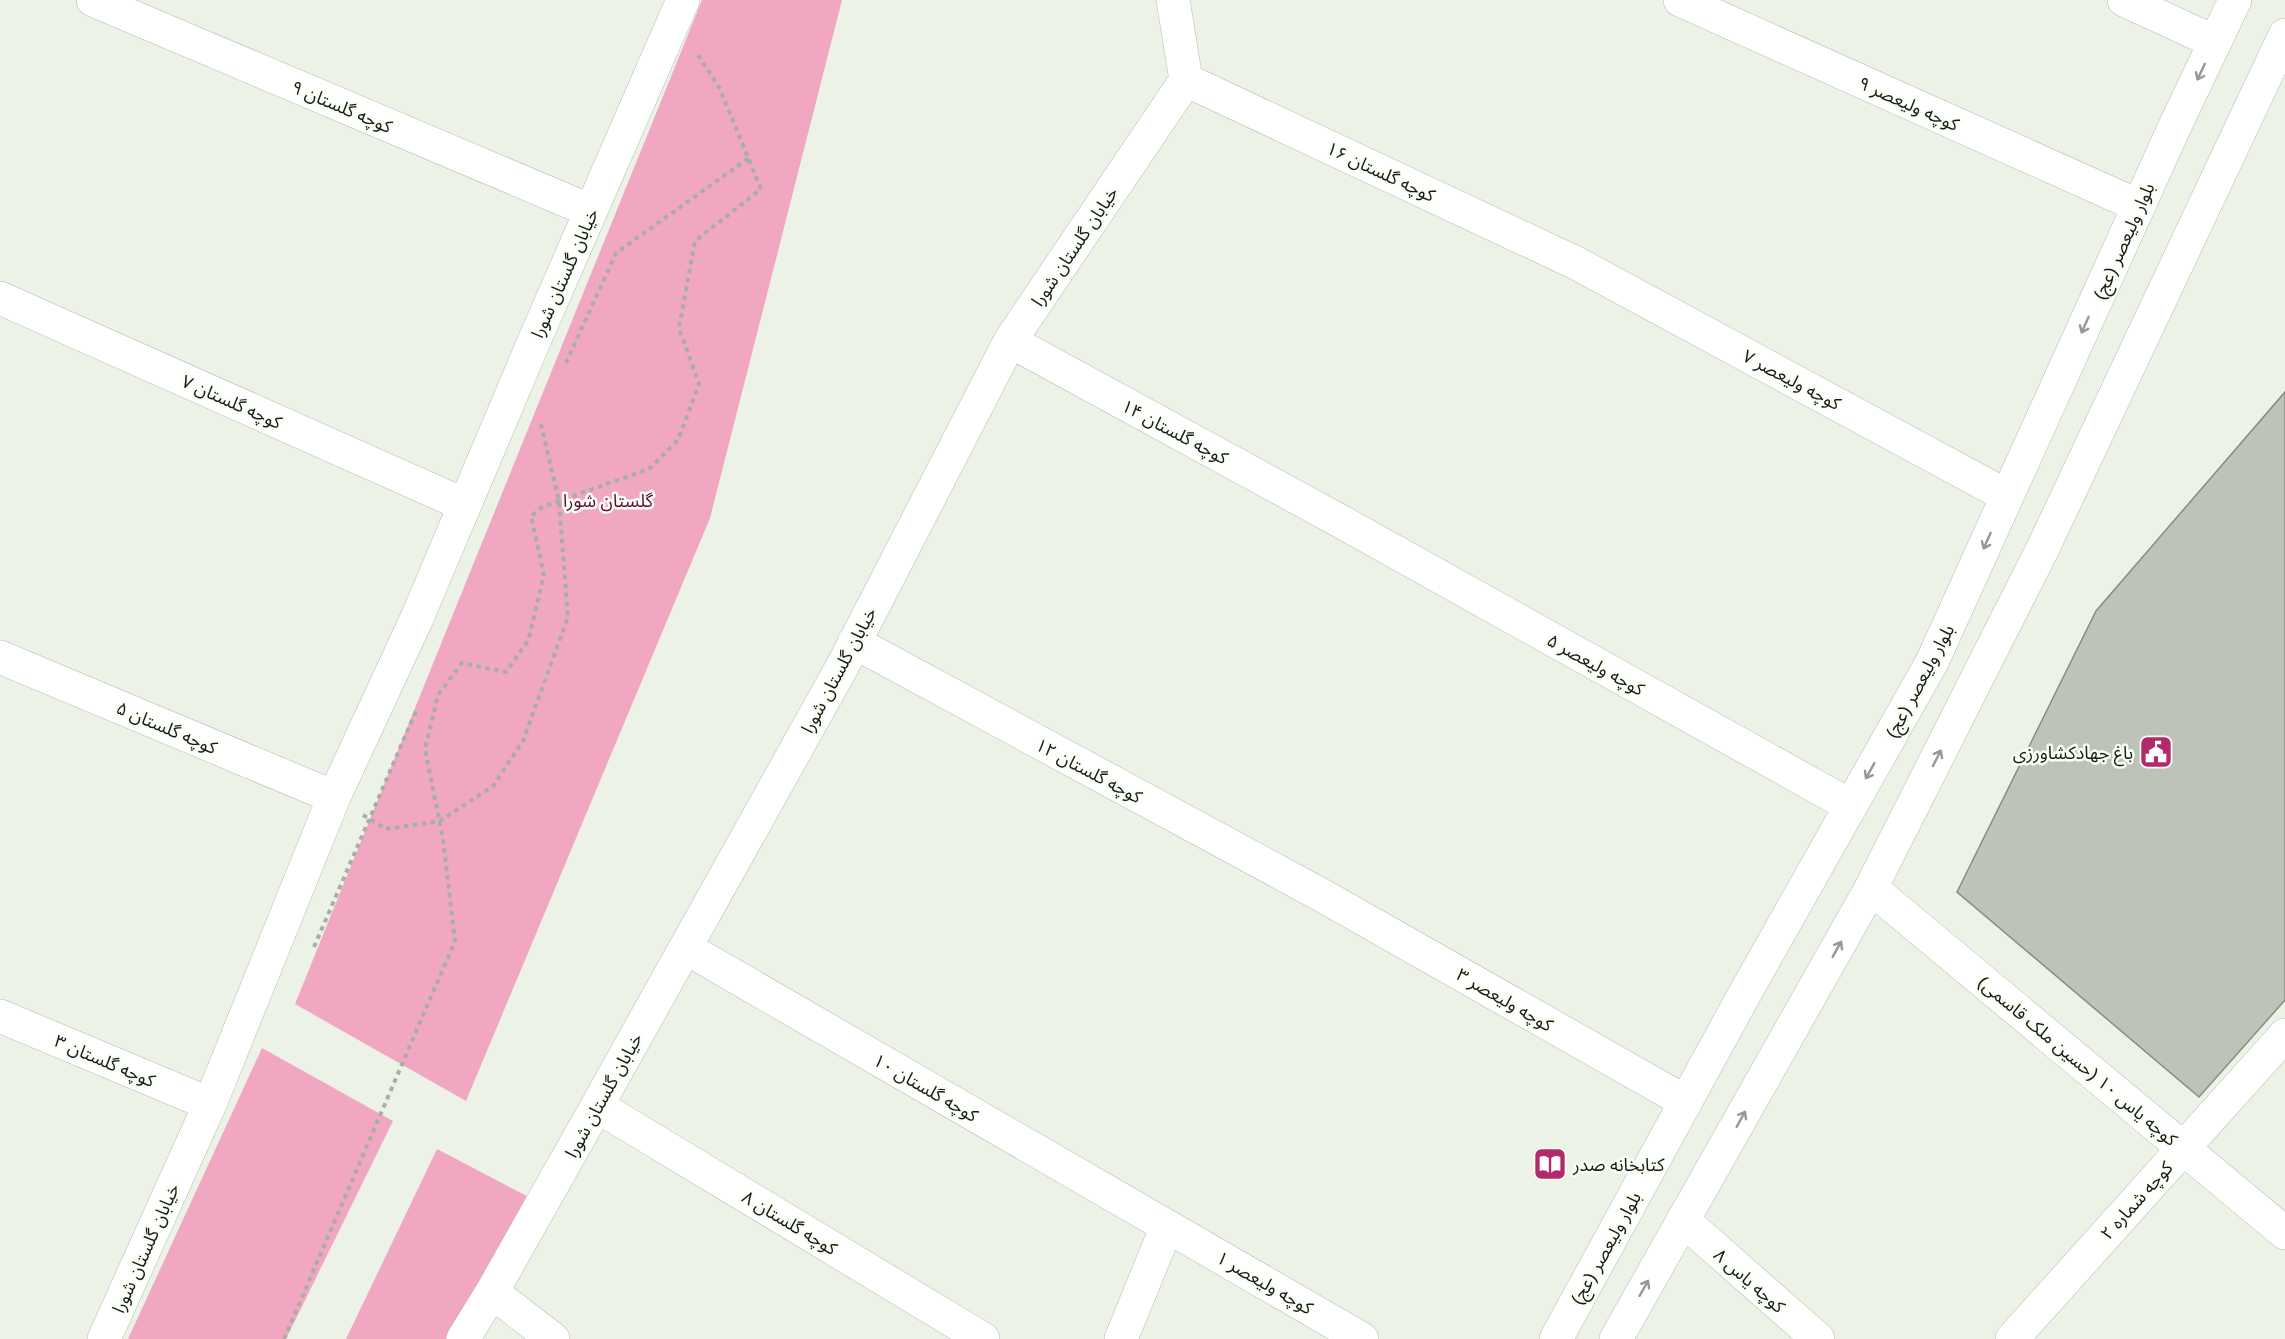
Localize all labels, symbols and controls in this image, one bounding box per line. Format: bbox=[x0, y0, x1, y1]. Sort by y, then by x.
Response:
one-way arrow bbox=[2194, 62, 2206, 80]
street label: کوچه ولیعصر ۹ bbox=[1855, 71, 1963, 136]
street label: کوچه گلستان ۹ bbox=[288, 75, 396, 138]
street label: کوچه گلستان ۱۶ bbox=[1323, 136, 1439, 207]
street label: بلوار ولیعصر (عج) bbox=[2087, 179, 2161, 304]
street label: خیابان گلستان شورا bbox=[1026, 182, 1123, 311]
street label: خیابان گلستان شورا bbox=[526, 205, 603, 342]
one-way arrow bbox=[2078, 316, 2090, 334]
street label: کوچه ولیعصر ۷ bbox=[1739, 344, 1845, 415]
street label: کوچه گلستان ۷ bbox=[178, 369, 286, 434]
street label: کوچه گلستان ۱۴ bbox=[1118, 394, 1232, 469]
park label: گلستان شورا bbox=[563, 489, 654, 512]
one-way arrow bbox=[1980, 532, 1992, 550]
street label: خیابان گلستان شورا bbox=[796, 603, 881, 737]
street label: بلوار ولیعصر (عج) bbox=[1880, 620, 1961, 743]
street label: کوچه ولیعصر ۵ bbox=[1543, 628, 1649, 701]
street label: کوچه گلستان ۵ bbox=[113, 696, 221, 759]
street label: کوچه گلستان ۱۲ bbox=[1032, 733, 1146, 808]
public building icon: باغ جهادکشاورزی bbox=[2138, 734, 2174, 770]
place label: باغ جهادکشاورزی bbox=[2013, 741, 2133, 767]
one-way arrow bbox=[1932, 749, 1943, 767]
one-way arrow bbox=[1864, 762, 1876, 779]
one-way arrow bbox=[1831, 941, 1843, 958]
street label: کوچه ولیعصر ۳ bbox=[1452, 963, 1558, 1037]
street label: کوچه یاس ۱۰ (حسین ملک قاسمی) bbox=[1973, 970, 2183, 1151]
street label: کوچه گلستان ۳ bbox=[51, 1029, 159, 1092]
street label: خیابان گلستان شورا bbox=[560, 1029, 647, 1162]
street label: کوچه گلستان ۱۰ bbox=[869, 1048, 983, 1127]
one-way arrow bbox=[1736, 1110, 1747, 1128]
library icon: کتابخانه صدر bbox=[1532, 1146, 1568, 1182]
place label: کتابخانه صدر bbox=[1572, 1153, 1665, 1176]
street label: کوچه شماره ۲ bbox=[2095, 1156, 2178, 1244]
street label: خیابان گلستان شورا bbox=[107, 1180, 184, 1317]
street label: کوچه گلستان ۸ bbox=[738, 1185, 842, 1260]
street label: بلوار ولیعصر (عج) bbox=[1565, 1188, 1648, 1310]
street label: کوچه یاس ۸ bbox=[1709, 1243, 1790, 1318]
street label: کوچه ولیعصر ۱ bbox=[1212, 1246, 1318, 1320]
one-way arrow bbox=[1639, 1280, 1651, 1297]

